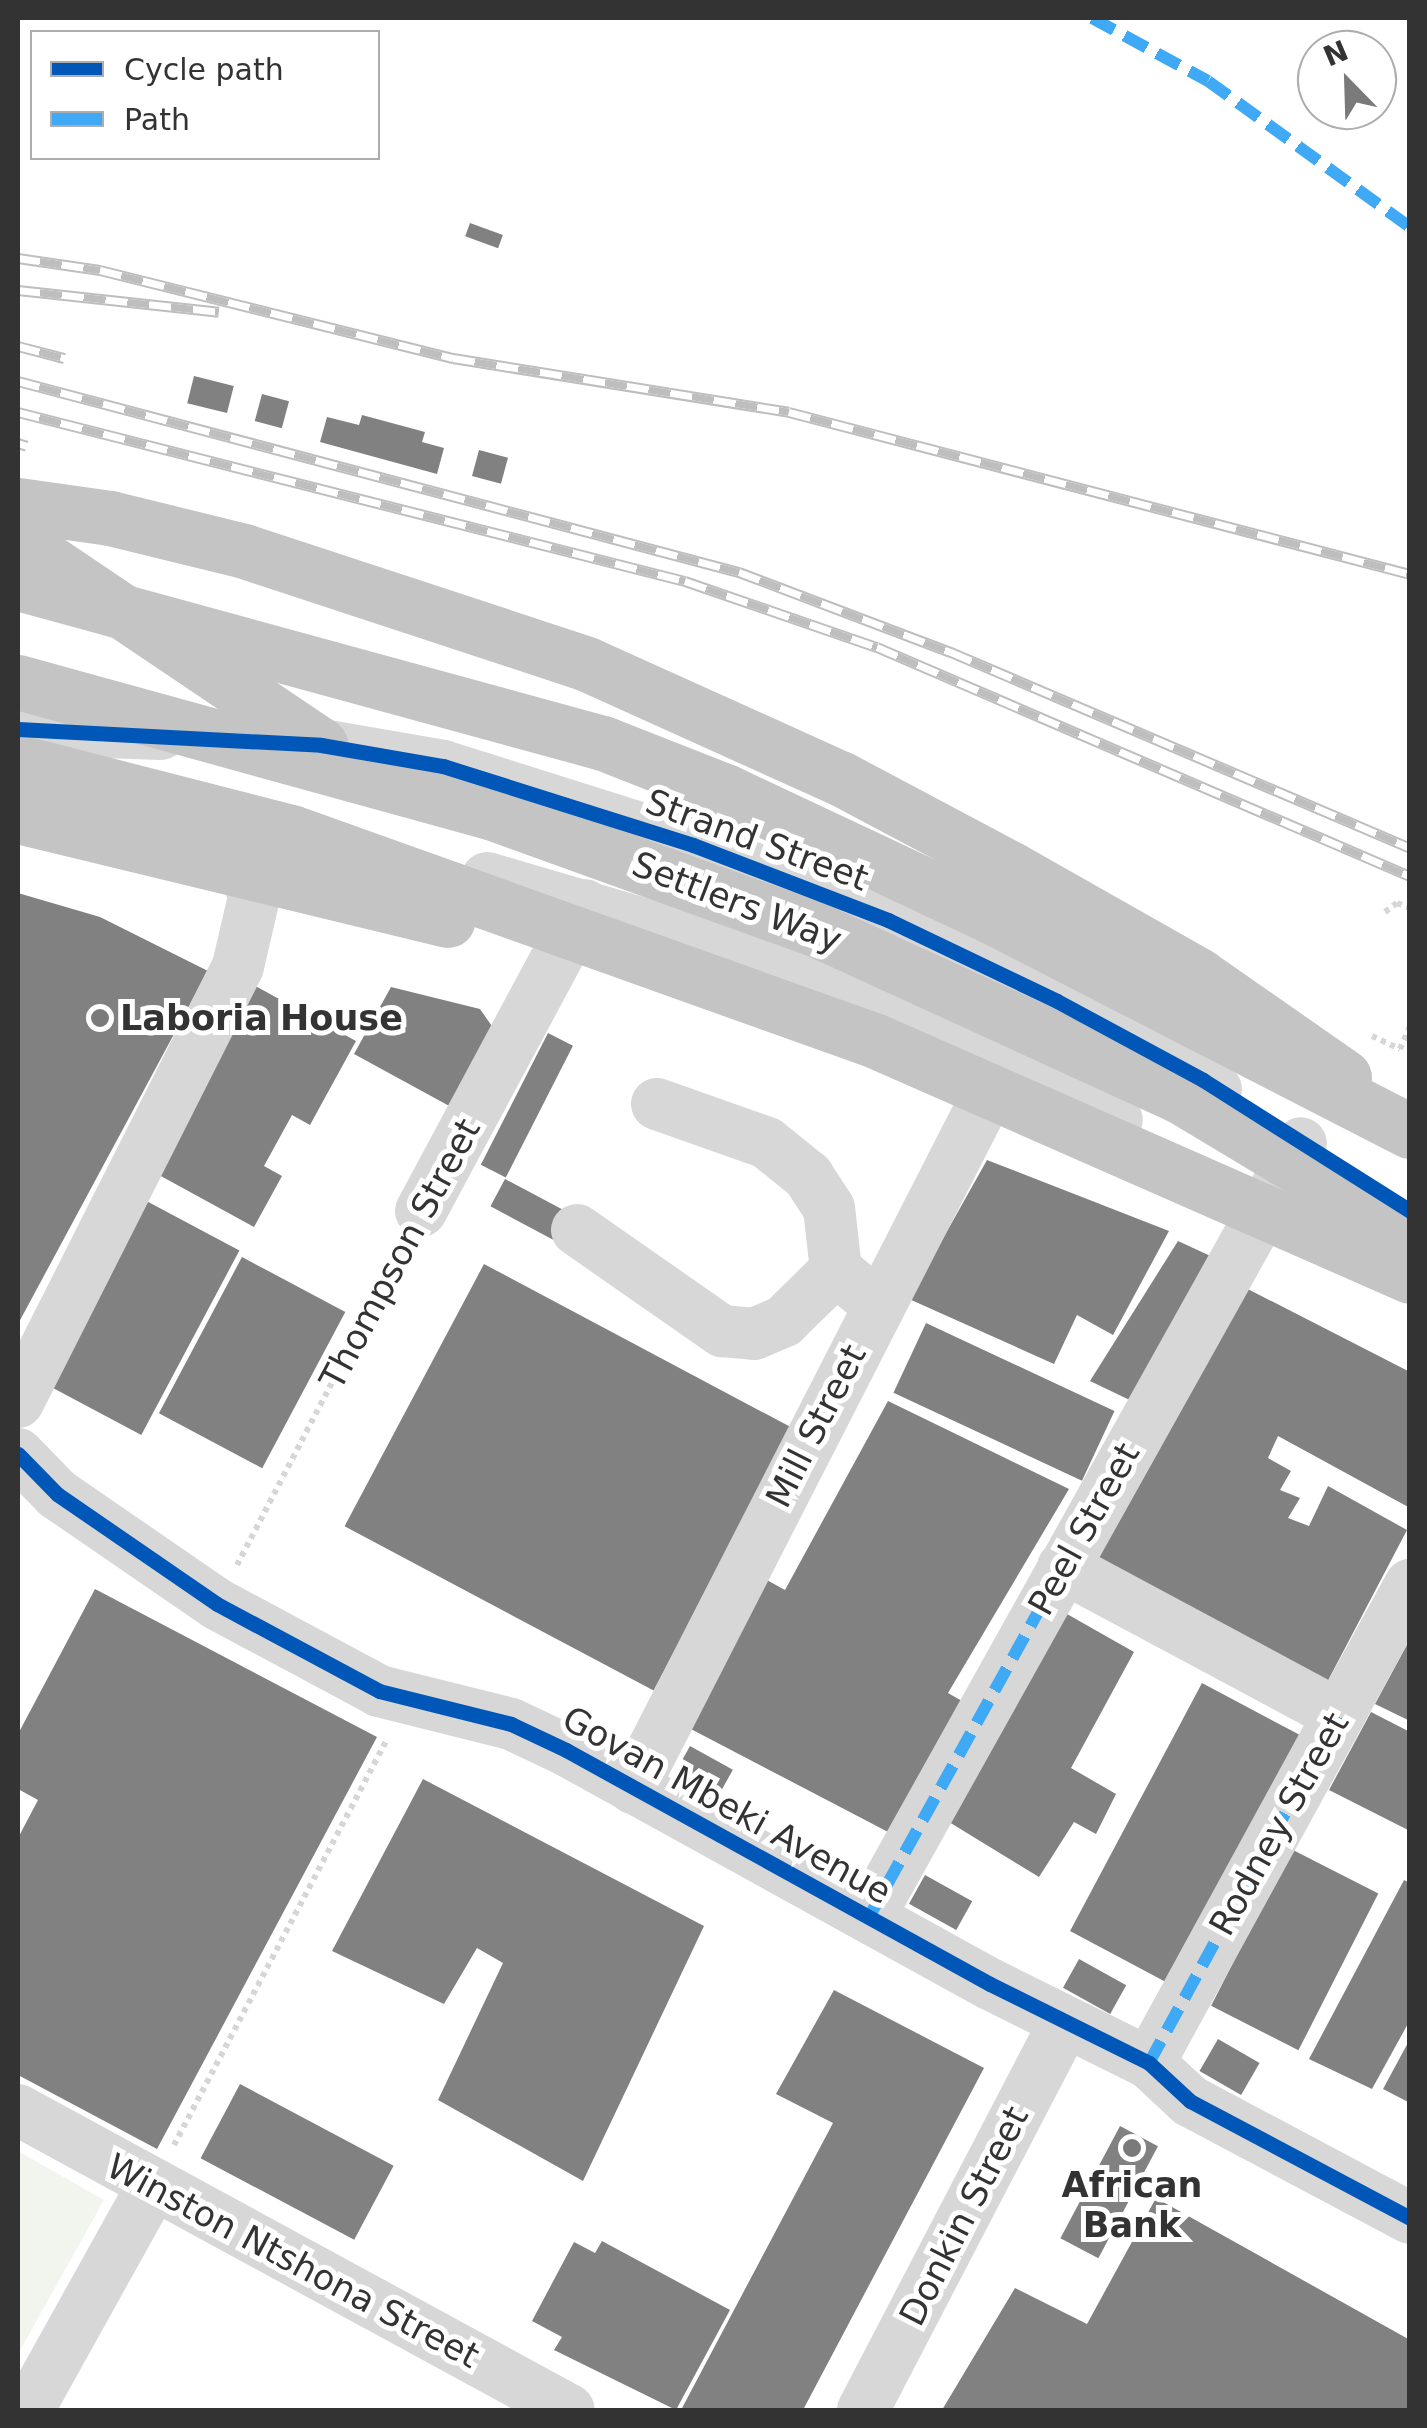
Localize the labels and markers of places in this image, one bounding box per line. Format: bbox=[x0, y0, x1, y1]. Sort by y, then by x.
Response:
place label: Laboria House bbox=[120, 997, 403, 1039]
marker: Laboria House bbox=[89, 1007, 111, 1029]
marker: African Bank bbox=[1121, 2137, 1143, 2159]
place label: African Bank bbox=[1062, 2164, 1202, 2246]

